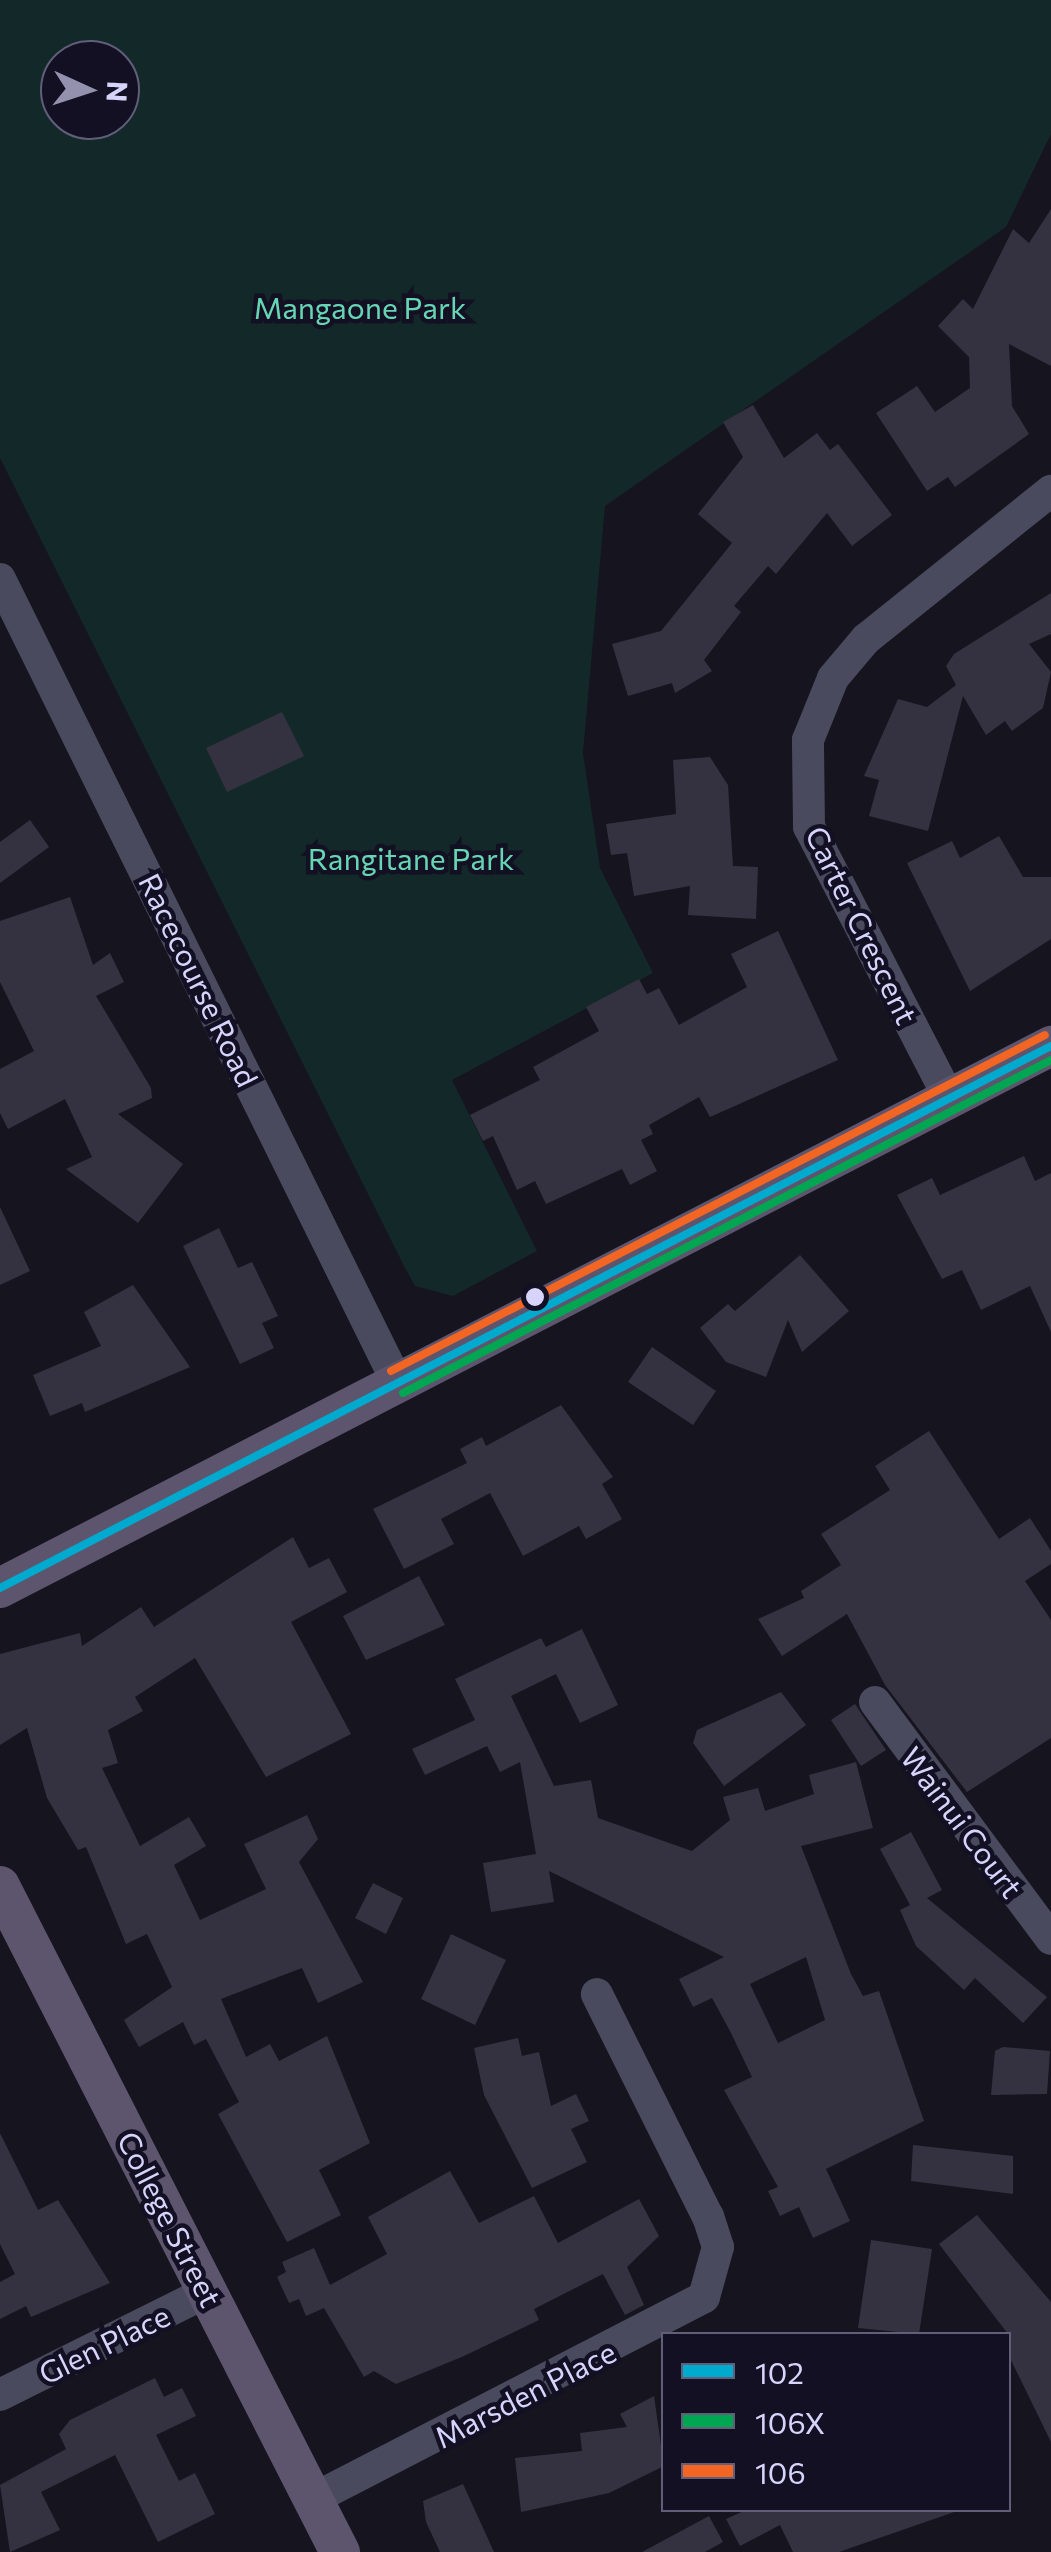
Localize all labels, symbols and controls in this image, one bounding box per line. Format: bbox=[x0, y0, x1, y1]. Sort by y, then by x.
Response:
north arrow bbox=[40, 40, 140, 140]
text: N bbox=[100, 80, 135, 103]
park label: Mangaone Park bbox=[254, 289, 466, 325]
street label: Carter Crescent bbox=[799, 820, 925, 1030]
park label: Rangitane Park bbox=[308, 840, 514, 876]
street label: Racecourse Road bbox=[132, 868, 266, 1092]
unlabelled marker bbox=[525, 1287, 545, 1307]
street label: Wainui Court bbox=[894, 1740, 1030, 1904]
street label: College Street bbox=[110, 2125, 230, 2313]
street label: Glen Place bbox=[33, 2297, 175, 2391]
legend bbox=[661, 2332, 1011, 2512]
street label: Marsden Place bbox=[429, 2333, 621, 2455]
text: 102 bbox=[755, 2353, 804, 2390]
text: 106X bbox=[755, 2403, 825, 2440]
text: 106 bbox=[755, 2453, 806, 2490]

